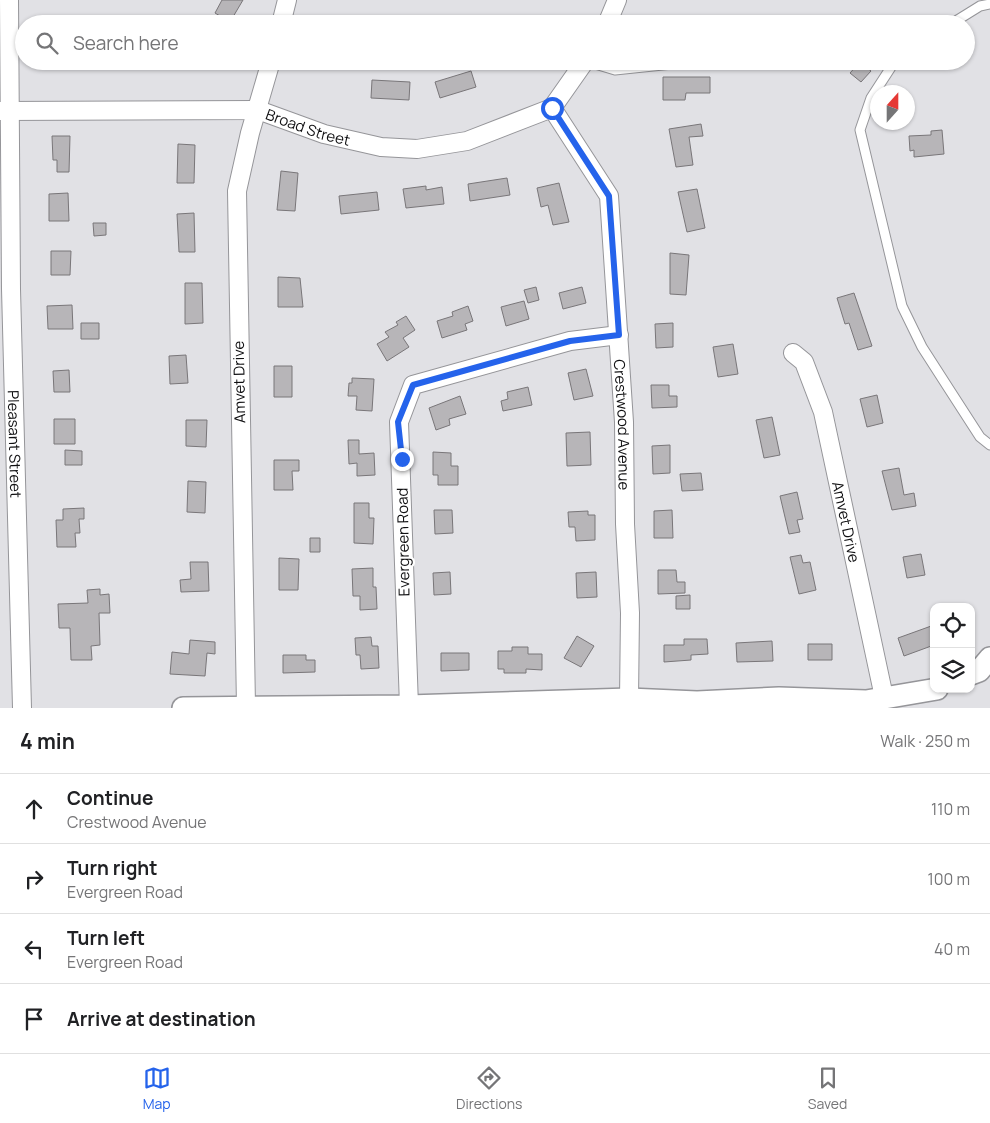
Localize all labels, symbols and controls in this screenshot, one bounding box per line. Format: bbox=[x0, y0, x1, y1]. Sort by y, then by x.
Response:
search box bbox=[15, 15, 975, 70]
icon: search bbox=[33, 29, 61, 57]
text: Search here bbox=[73, 30, 179, 56]
north arrow bbox=[870, 85, 915, 130]
route start bbox=[541, 97, 564, 120]
street label: Broad Street bbox=[263, 103, 352, 150]
street label: Amvet Drive bbox=[228, 340, 250, 423]
street label: Crestwood Avenue bbox=[609, 359, 635, 490]
street label: Pleasant Street bbox=[3, 390, 27, 498]
route end bbox=[391, 448, 414, 471]
street label: Amvet Drive bbox=[828, 479, 865, 565]
street label: Evergreen Road bbox=[392, 487, 414, 597]
map controls bbox=[930, 603, 975, 693]
button: locate bbox=[930, 603, 975, 648]
button: layers bbox=[930, 648, 975, 693]
text: 4 min bbox=[20, 727, 75, 755]
text: Walk · 250 m bbox=[880, 730, 970, 752]
text: Continue bbox=[67, 785, 153, 811]
icon: ahead bbox=[20, 795, 48, 823]
text: 110 m bbox=[931, 798, 970, 820]
text: Crestwood Avenue bbox=[67, 811, 207, 833]
text: Turn right bbox=[67, 855, 157, 881]
icon: right bbox=[20, 865, 48, 893]
text: 100 m bbox=[927, 868, 970, 890]
text: Evergreen Road bbox=[67, 881, 183, 903]
text: Turn left bbox=[67, 925, 145, 951]
icon: left bbox=[20, 935, 48, 963]
text: 40 m bbox=[934, 938, 970, 960]
text: Evergreen Road bbox=[67, 951, 183, 973]
icon: arrive bbox=[20, 1005, 48, 1033]
text: Arrive at destination bbox=[67, 1006, 256, 1032]
tab: Map bbox=[143, 1064, 171, 1113]
tab: Directions bbox=[456, 1064, 522, 1113]
tab: Saved bbox=[808, 1064, 847, 1113]

